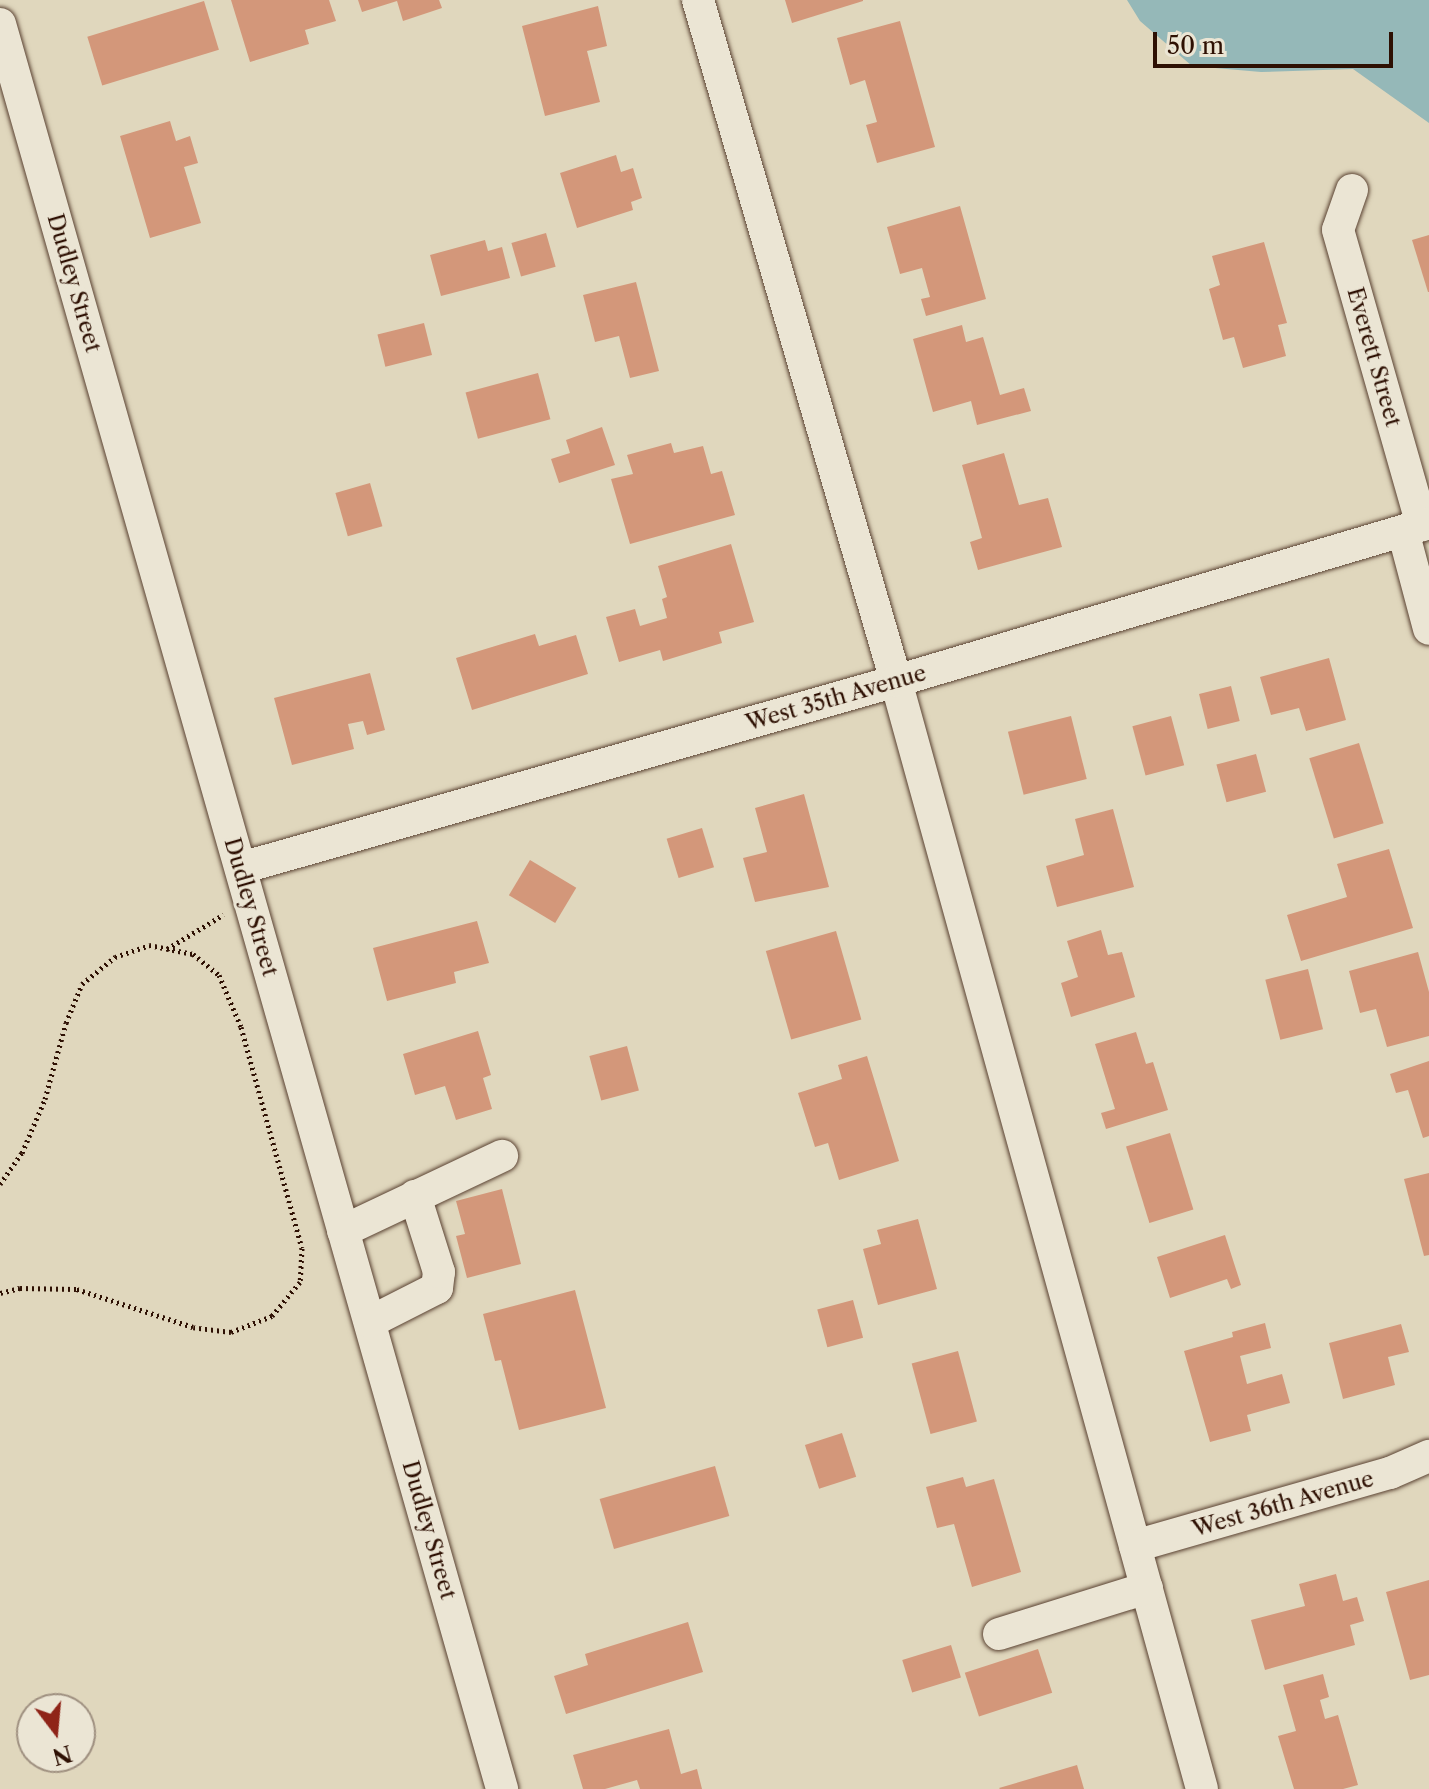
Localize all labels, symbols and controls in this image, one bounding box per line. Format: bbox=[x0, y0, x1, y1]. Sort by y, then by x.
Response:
scale bar bbox=[1157, 16, 1397, 66]
text: 50 m bbox=[1167, 31, 1224, 60]
street label: Dudley Street bbox=[42, 210, 106, 356]
street label: Everett Street bbox=[1341, 284, 1407, 430]
street label: West 35th Avenue bbox=[742, 659, 930, 737]
street label: Dudley Street bbox=[219, 834, 283, 980]
street label: Dudley Street bbox=[397, 1457, 461, 1603]
street label: West 36th Avenue bbox=[1189, 1465, 1377, 1543]
north arrow bbox=[16, 1693, 96, 1773]
text: N bbox=[49, 1739, 75, 1770]

